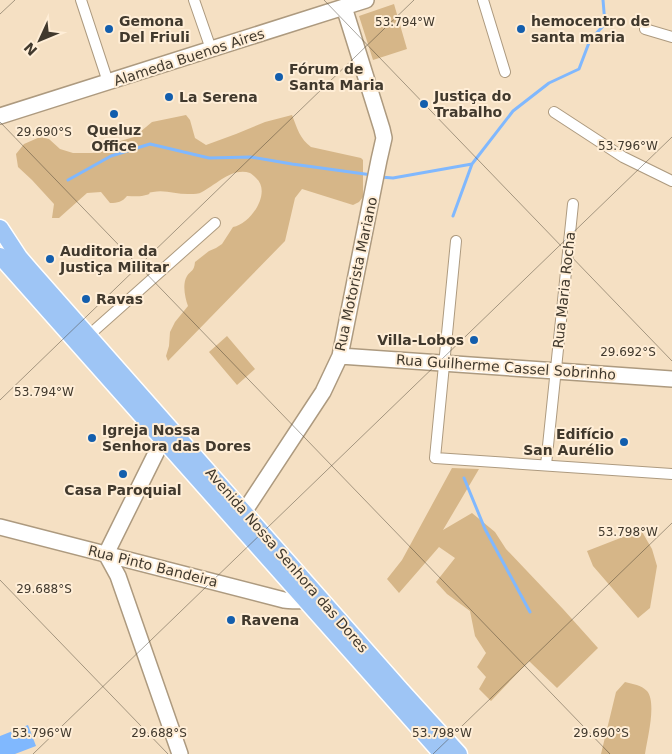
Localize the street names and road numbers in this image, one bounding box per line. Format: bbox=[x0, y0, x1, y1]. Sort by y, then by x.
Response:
street label: Alameda Buenos Aires bbox=[112, 25, 266, 89]
street label: Rua Motorista Mariano bbox=[332, 195, 380, 353]
street label: Rua Maria Rocha bbox=[550, 231, 578, 349]
street label: Rua Guilherme Cassel Sobrinho bbox=[396, 351, 616, 383]
street label: Avenida Nossa Senhora das Dores bbox=[202, 464, 372, 656]
street label: Rua Pinto Bandeira bbox=[86, 542, 220, 590]

